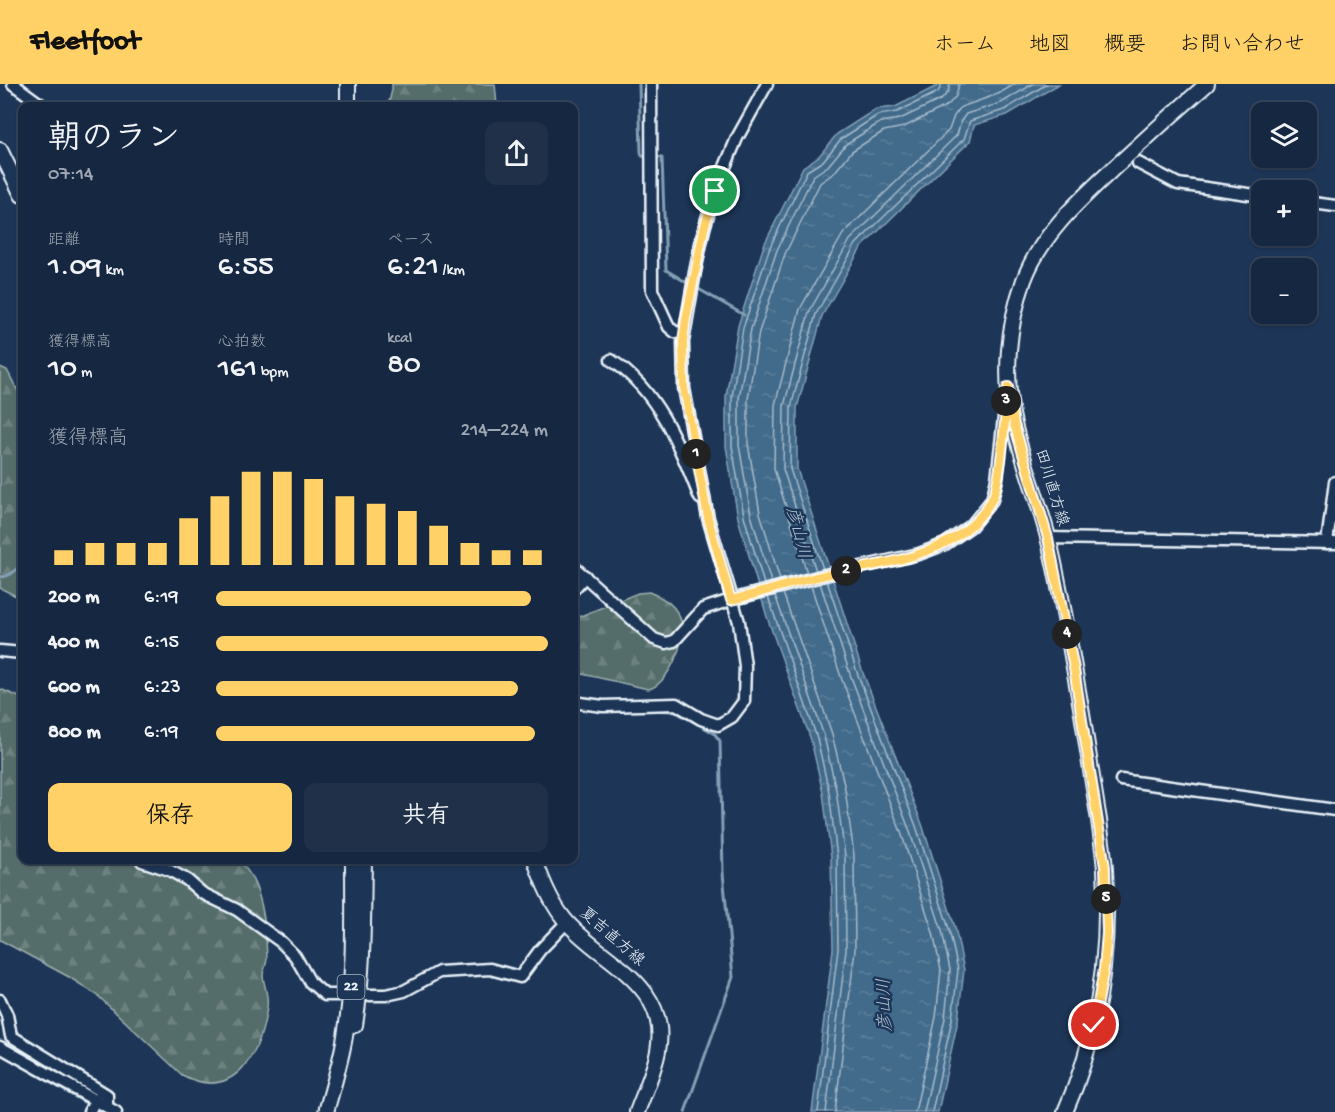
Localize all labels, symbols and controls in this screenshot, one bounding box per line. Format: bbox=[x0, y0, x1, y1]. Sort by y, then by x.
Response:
text: Fleetfoot bbox=[30, 26, 140, 59]
text: ホーム bbox=[934, 34, 996, 59]
text: 地図 bbox=[1029, 34, 1071, 59]
text: 概要 bbox=[1104, 34, 1146, 59]
text: お問い合わせ bbox=[1179, 34, 1305, 59]
map controls bbox=[1251, 102, 1317, 324]
button: layers bbox=[1251, 102, 1317, 168]
text: 朝のラン bbox=[48, 122, 180, 160]
button: share bbox=[485, 122, 548, 185]
text: 07:14 bbox=[48, 164, 94, 187]
pin bbox=[689, 165, 740, 216]
icon: arrive bbox=[698, 174, 731, 207]
button: + bbox=[1251, 180, 1317, 246]
text: 距離 bbox=[48, 232, 80, 251]
text: 時間 bbox=[218, 232, 250, 251]
text: ペース bbox=[387, 232, 434, 251]
text: 1.09 bbox=[48, 251, 102, 286]
text: 6:55 bbox=[218, 251, 274, 286]
text: 6:21 bbox=[387, 251, 439, 286]
button: − bbox=[1251, 258, 1317, 324]
text: km bbox=[102, 262, 124, 281]
text: /km bbox=[439, 262, 465, 281]
text: kcal bbox=[387, 330, 412, 349]
text: 獲得標高 bbox=[48, 334, 112, 353]
text: 心拍数 bbox=[218, 334, 266, 353]
text: 80 bbox=[387, 349, 421, 384]
text: 10 bbox=[48, 353, 77, 388]
text: 161 bbox=[218, 353, 257, 388]
text: m bbox=[77, 364, 92, 383]
text: bpm bbox=[257, 364, 289, 383]
pin: 3 bbox=[991, 386, 1021, 416]
text: 3 bbox=[1002, 391, 1010, 410]
text: 214–224 m bbox=[460, 420, 548, 443]
text: 獲得標高 bbox=[48, 428, 128, 451]
pin: 1 bbox=[681, 439, 711, 469]
text: 1 bbox=[693, 444, 699, 463]
street label: 田川直方線 bbox=[1029, 446, 1073, 529]
water label: 彦山川 bbox=[780, 504, 815, 562]
pin: 2 bbox=[831, 556, 861, 586]
text: 2 bbox=[842, 561, 850, 580]
text: 200 m bbox=[48, 587, 99, 610]
text: 6:19 bbox=[144, 587, 179, 610]
pin: 4 bbox=[1052, 619, 1082, 649]
text: 4 bbox=[1063, 624, 1071, 643]
text: 400 m bbox=[48, 632, 99, 655]
text: 6:15 bbox=[144, 632, 179, 655]
text: 600 m bbox=[48, 677, 100, 700]
text: 6:23 bbox=[144, 677, 181, 700]
text: 800 m bbox=[48, 722, 101, 745]
text: 6:19 bbox=[144, 722, 179, 745]
button: 保存 bbox=[48, 783, 292, 852]
button: 共有 bbox=[304, 783, 548, 852]
pin: 5 bbox=[1091, 884, 1121, 914]
text: 5 bbox=[1102, 889, 1110, 908]
street label: 夏吉直方線 bbox=[575, 903, 649, 971]
road number: 22 bbox=[338, 975, 364, 999]
water label: 彦山川 bbox=[874, 978, 897, 1032]
pin bbox=[1068, 999, 1119, 1050]
icon: check bbox=[1077, 1008, 1110, 1041]

